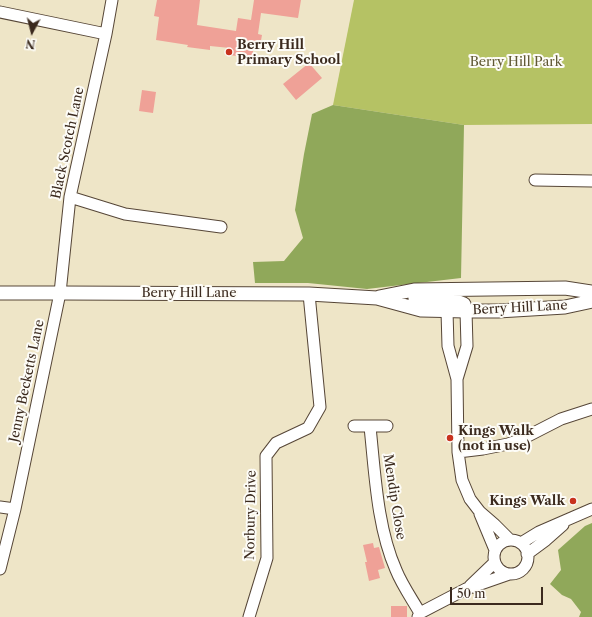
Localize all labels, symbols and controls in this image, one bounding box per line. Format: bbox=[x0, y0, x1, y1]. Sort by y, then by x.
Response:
north arrow bbox=[12, 12, 52, 52]
text: N bbox=[25, 36, 36, 51]
place label: Berry Hill Primary School bbox=[237, 37, 340, 68]
marker: Berry Hill Primary School bbox=[224, 47, 234, 57]
park label: Berry Hill Park bbox=[470, 54, 562, 70]
street label: Black Scotch Lane bbox=[49, 86, 87, 200]
street label: Berry Hill Lane bbox=[141, 285, 237, 301]
street label: Berry Hill Lane bbox=[472, 298, 568, 318]
street label: Jenny Becketts Lane bbox=[6, 318, 48, 444]
place label: Kings Walk (not in use) bbox=[458, 423, 534, 454]
marker: Kings Walk (not in use) bbox=[445, 433, 455, 443]
street label: Mendip Close bbox=[380, 453, 408, 541]
street label: Norbury Drive bbox=[242, 470, 260, 560]
place label: Kings Walk bbox=[489, 493, 565, 509]
marker: Kings Walk bbox=[568, 496, 578, 506]
scale bar bbox=[452, 579, 545, 605]
text: 50 m bbox=[457, 586, 486, 601]

